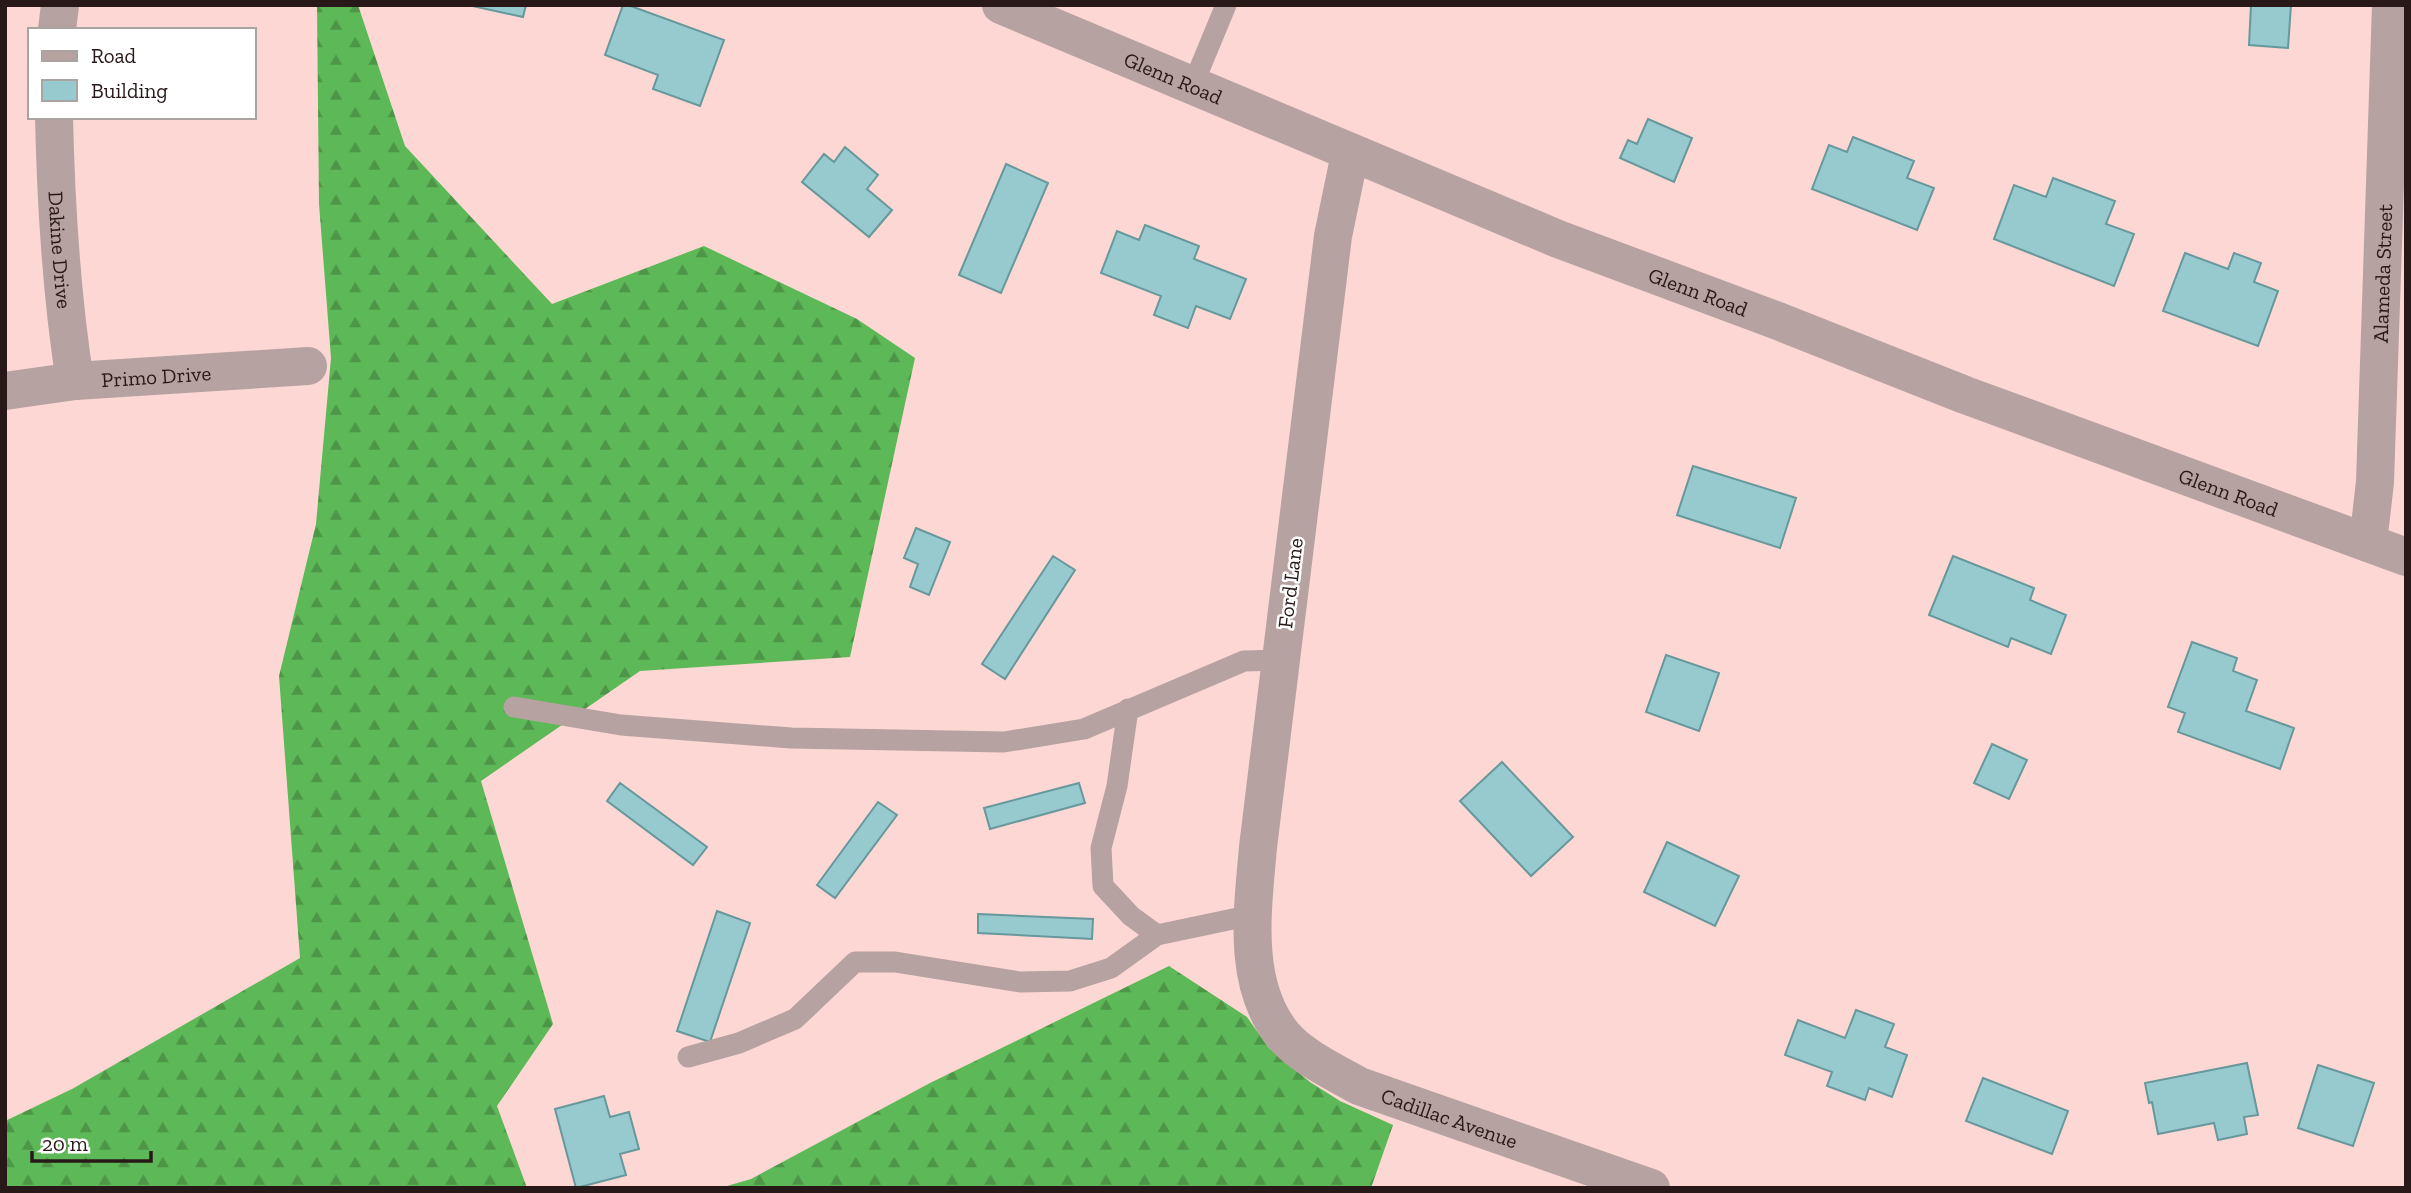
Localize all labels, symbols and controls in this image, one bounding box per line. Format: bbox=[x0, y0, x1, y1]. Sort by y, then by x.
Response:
legend bbox=[28, 28, 256, 119]
text: Road bbox=[91, 43, 137, 68]
street label: Glenn Road bbox=[1121, 46, 1227, 109]
text: Building bbox=[91, 78, 168, 103]
street label: Dakine Drive bbox=[44, 190, 78, 310]
street label: Alameda Street bbox=[2367, 203, 2397, 343]
street label: Glenn Road bbox=[1645, 261, 1752, 321]
street label: Primo Drive bbox=[100, 360, 212, 392]
street label: Glenn Road bbox=[2176, 462, 2282, 522]
street label: Ford Lane bbox=[1272, 536, 1308, 630]
street label: Cadillac Avenue bbox=[1378, 1082, 1521, 1153]
scale bar bbox=[32, 1120, 150, 1164]
text: 20 m bbox=[42, 1131, 88, 1156]

